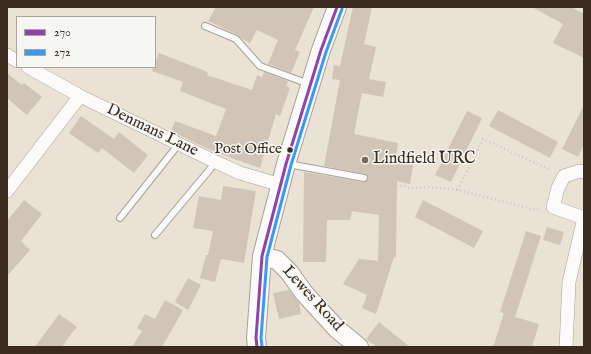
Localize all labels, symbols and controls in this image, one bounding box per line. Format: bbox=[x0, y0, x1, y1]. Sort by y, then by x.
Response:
legend bbox=[16, 16, 156, 68]
text: 270 bbox=[54, 25, 71, 40]
text: 272 bbox=[54, 45, 71, 60]
street label: Denmans Lane bbox=[103, 101, 201, 161]
place label: Post Office bbox=[214, 141, 282, 159]
marker: Post Office bbox=[285, 145, 295, 155]
place label: Lindfield URC bbox=[373, 150, 476, 170]
marker: Lindfield URC bbox=[360, 155, 370, 165]
street label: Lewes Road bbox=[277, 262, 347, 336]

